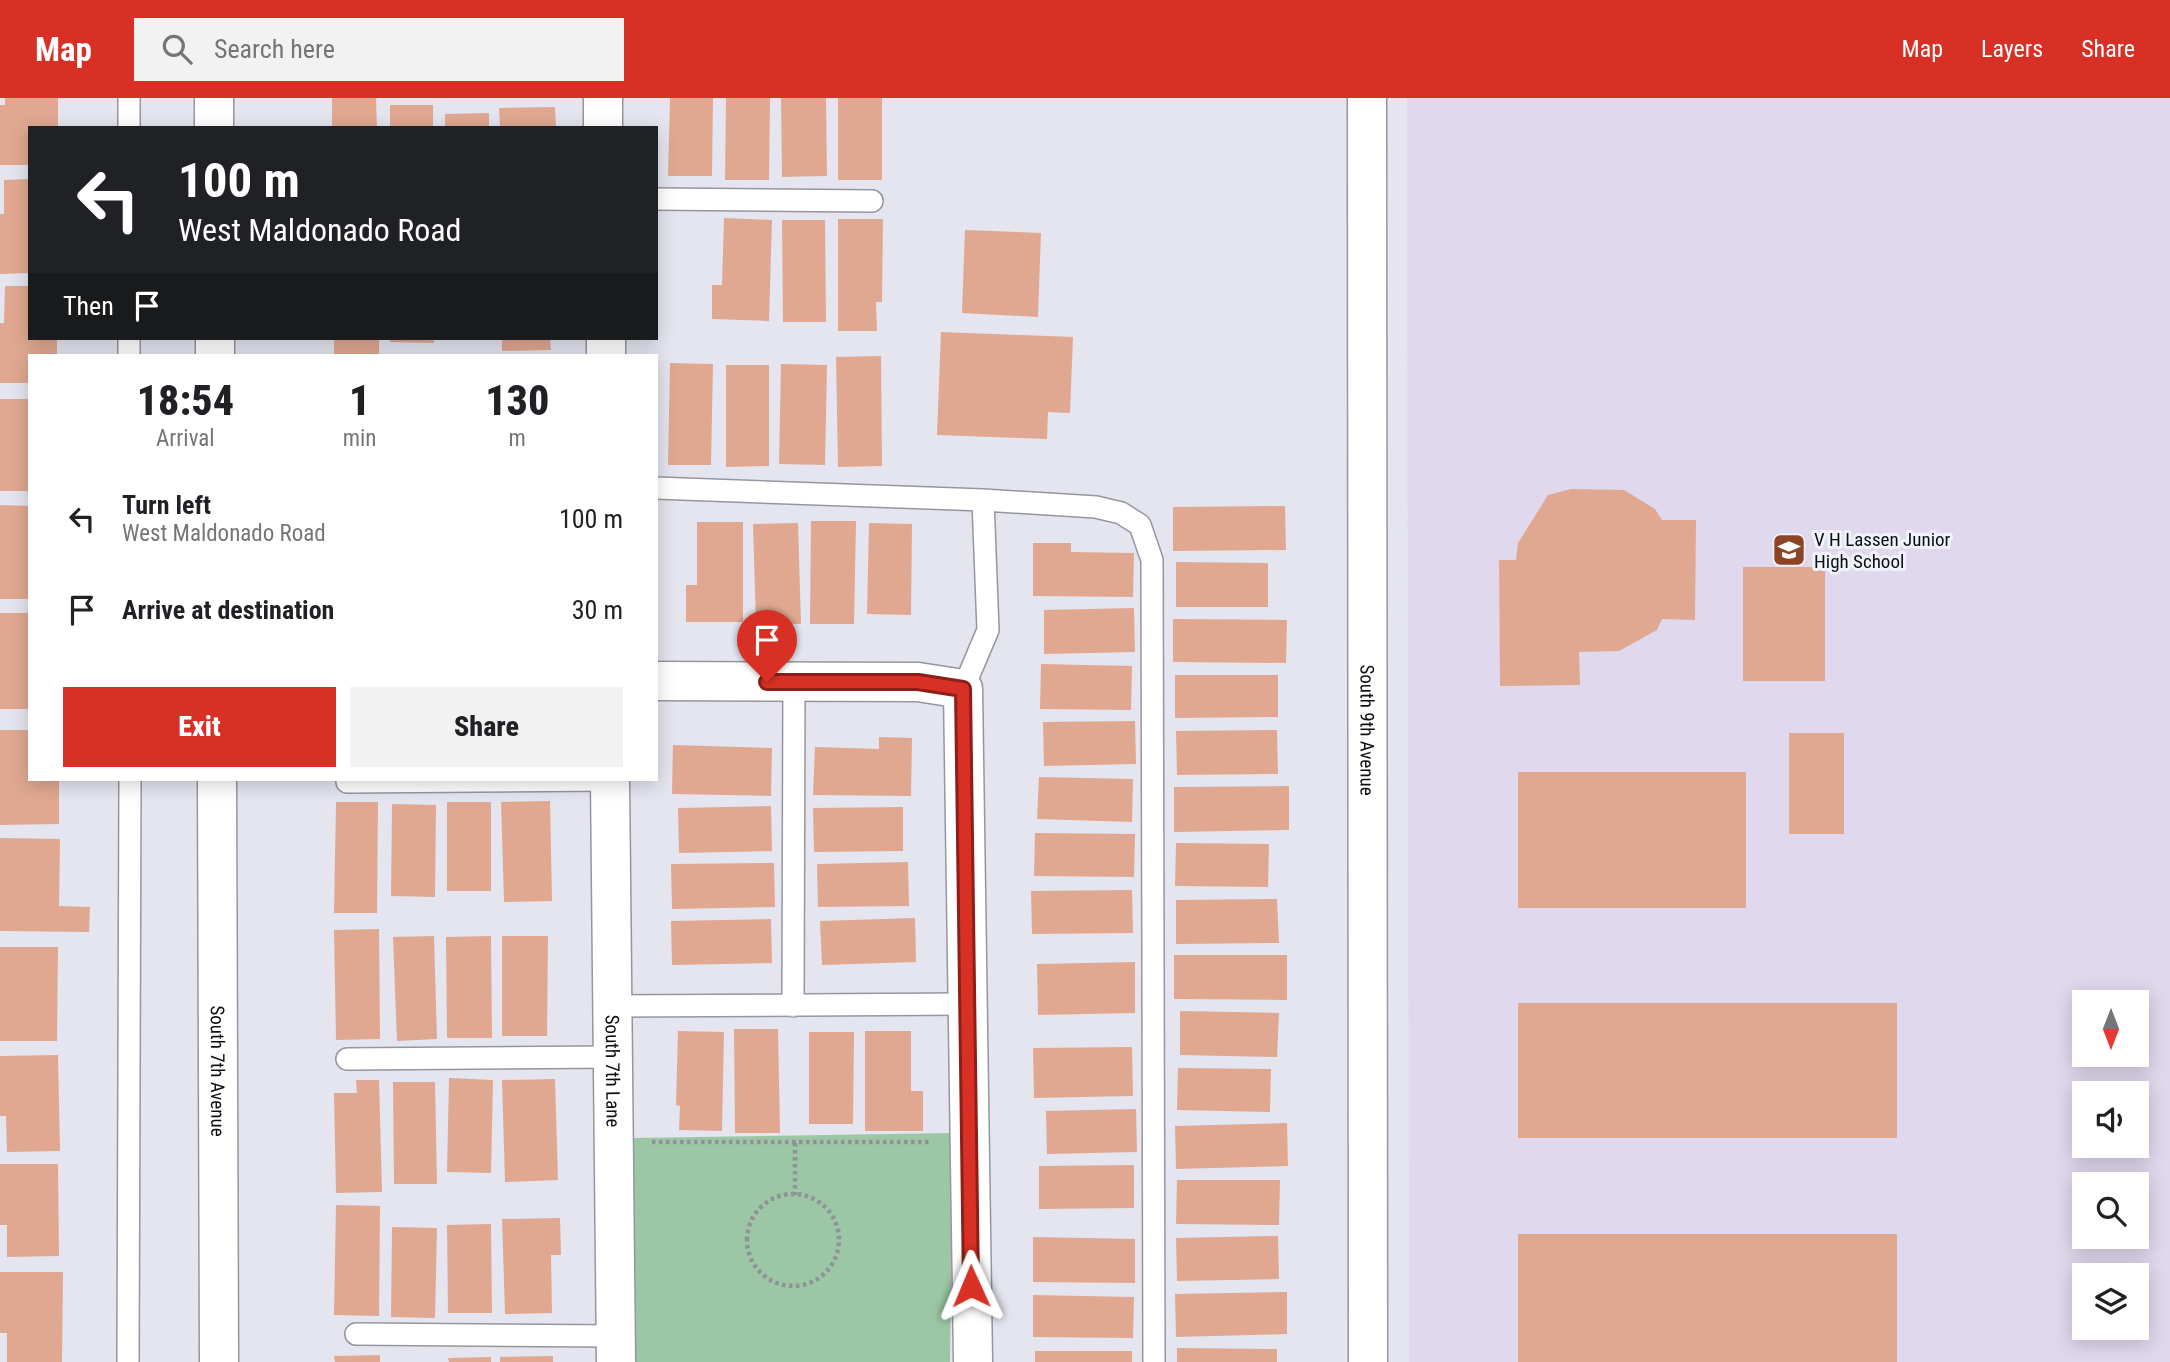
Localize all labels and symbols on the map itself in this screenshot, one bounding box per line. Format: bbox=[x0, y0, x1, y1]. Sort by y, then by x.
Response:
place label: V H Lassen Junior High School bbox=[1814, 528, 1951, 573]
school or university icon: V H Lassen Junior High School bbox=[1770, 531, 1808, 569]
pin bbox=[737, 610, 797, 682]
street label: South 9th Avenue bbox=[1356, 664, 1379, 796]
north arrow bbox=[2072, 990, 2149, 1068]
street label: South 7th Avenue bbox=[206, 1005, 230, 1137]
street label: South 7th Lane bbox=[601, 1015, 625, 1128]
position arrow bbox=[934, 1249, 1008, 1323]

